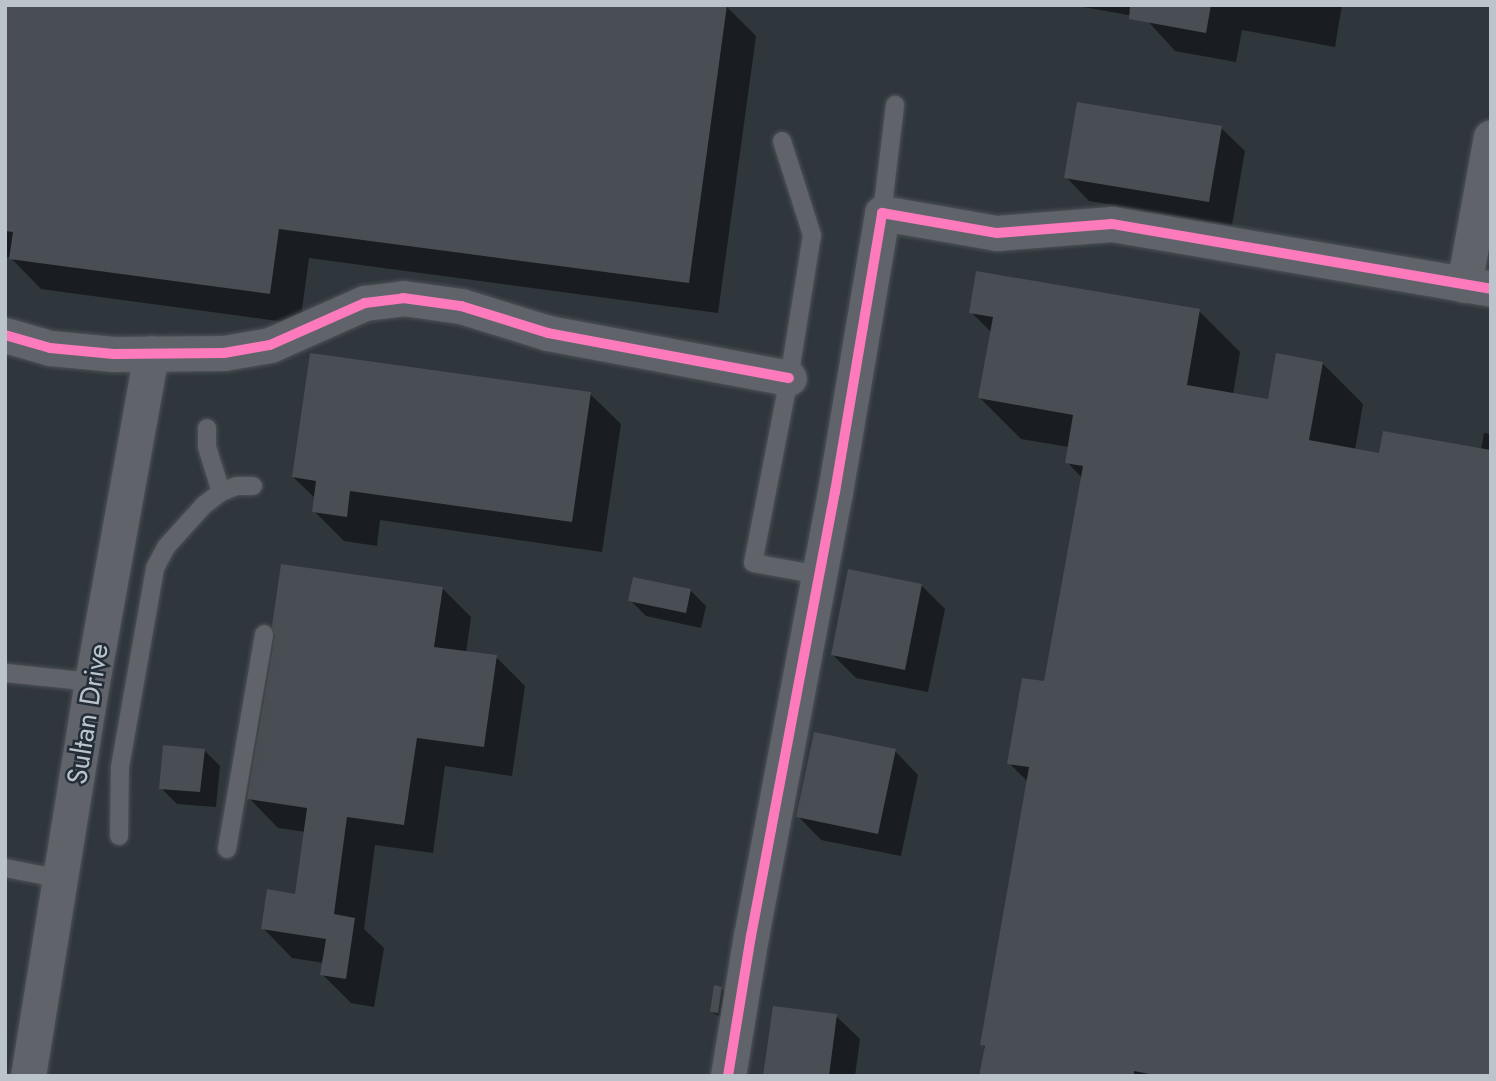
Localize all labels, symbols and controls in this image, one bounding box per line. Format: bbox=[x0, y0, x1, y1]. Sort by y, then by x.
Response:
street label: Sultan Drive bbox=[60, 641, 116, 787]

